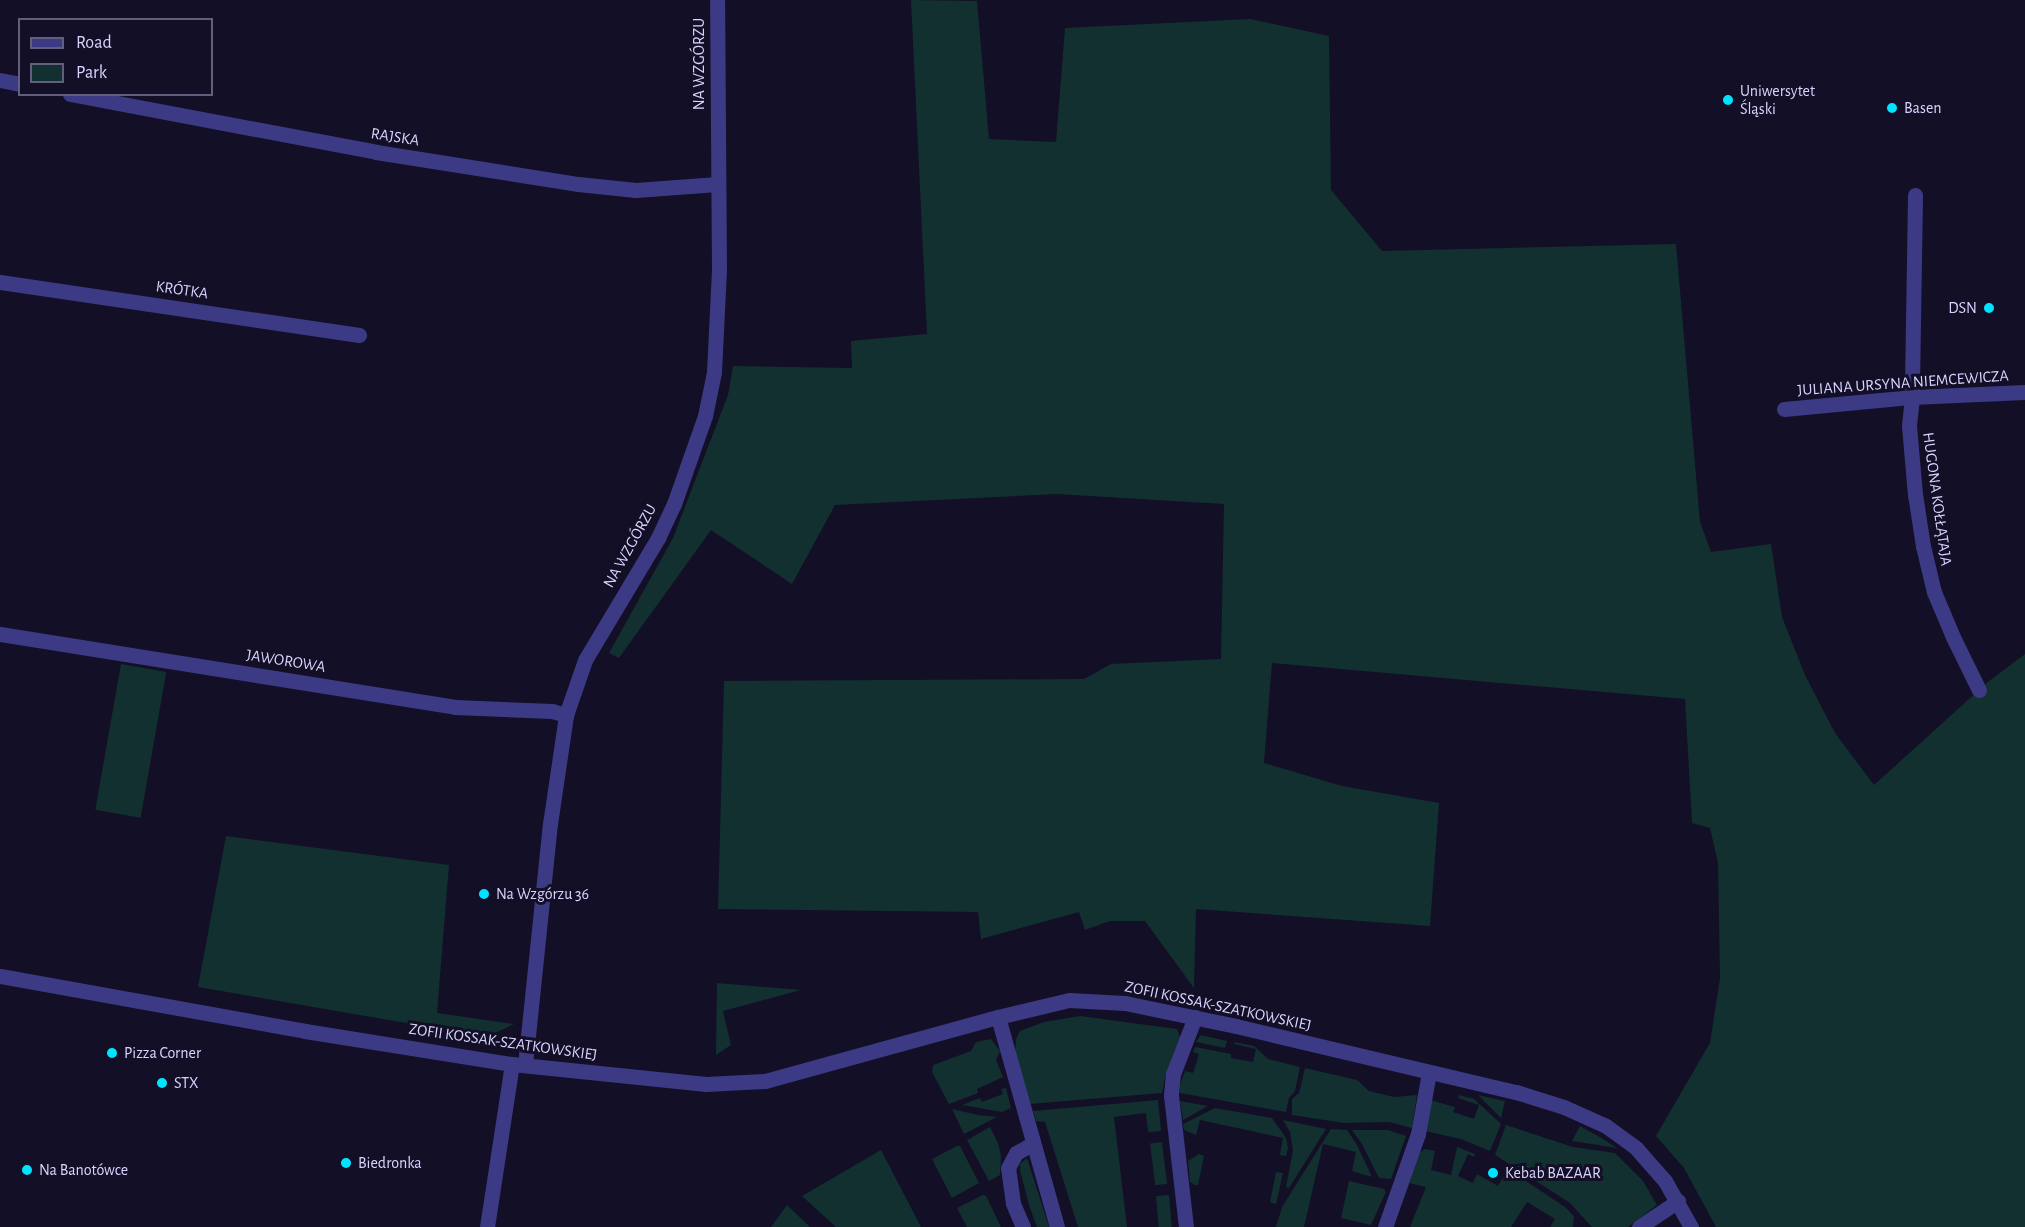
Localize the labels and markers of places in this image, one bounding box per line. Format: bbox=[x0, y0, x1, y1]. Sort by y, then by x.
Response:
place label: Uniwersytet Śląski bbox=[1740, 81, 1815, 119]
marker: Uniwersytet Śląski bbox=[1721, 93, 1735, 107]
place label: Basen bbox=[1904, 98, 1942, 118]
marker: Basen bbox=[1885, 101, 1899, 115]
place label: DSN bbox=[1948, 298, 1977, 318]
marker: DSN bbox=[1982, 301, 1996, 315]
place label: Na Wzgórzu 36 bbox=[496, 884, 589, 904]
marker: Na Wzgórzu 36 bbox=[477, 887, 491, 901]
place label: Pizza Corner bbox=[124, 1043, 201, 1063]
marker: Pizza Corner bbox=[105, 1046, 119, 1060]
place label: STX bbox=[174, 1073, 198, 1093]
marker: STX bbox=[155, 1076, 169, 1090]
place label: Biedronka bbox=[358, 1153, 422, 1173]
marker: Biedronka bbox=[339, 1156, 353, 1170]
place label: Na Banotówce bbox=[39, 1160, 128, 1180]
marker: Na Banotówce bbox=[20, 1163, 34, 1177]
place label: Kebab BAZAAR bbox=[1505, 1163, 1601, 1183]
marker: Kebab BAZAAR bbox=[1486, 1166, 1500, 1180]

